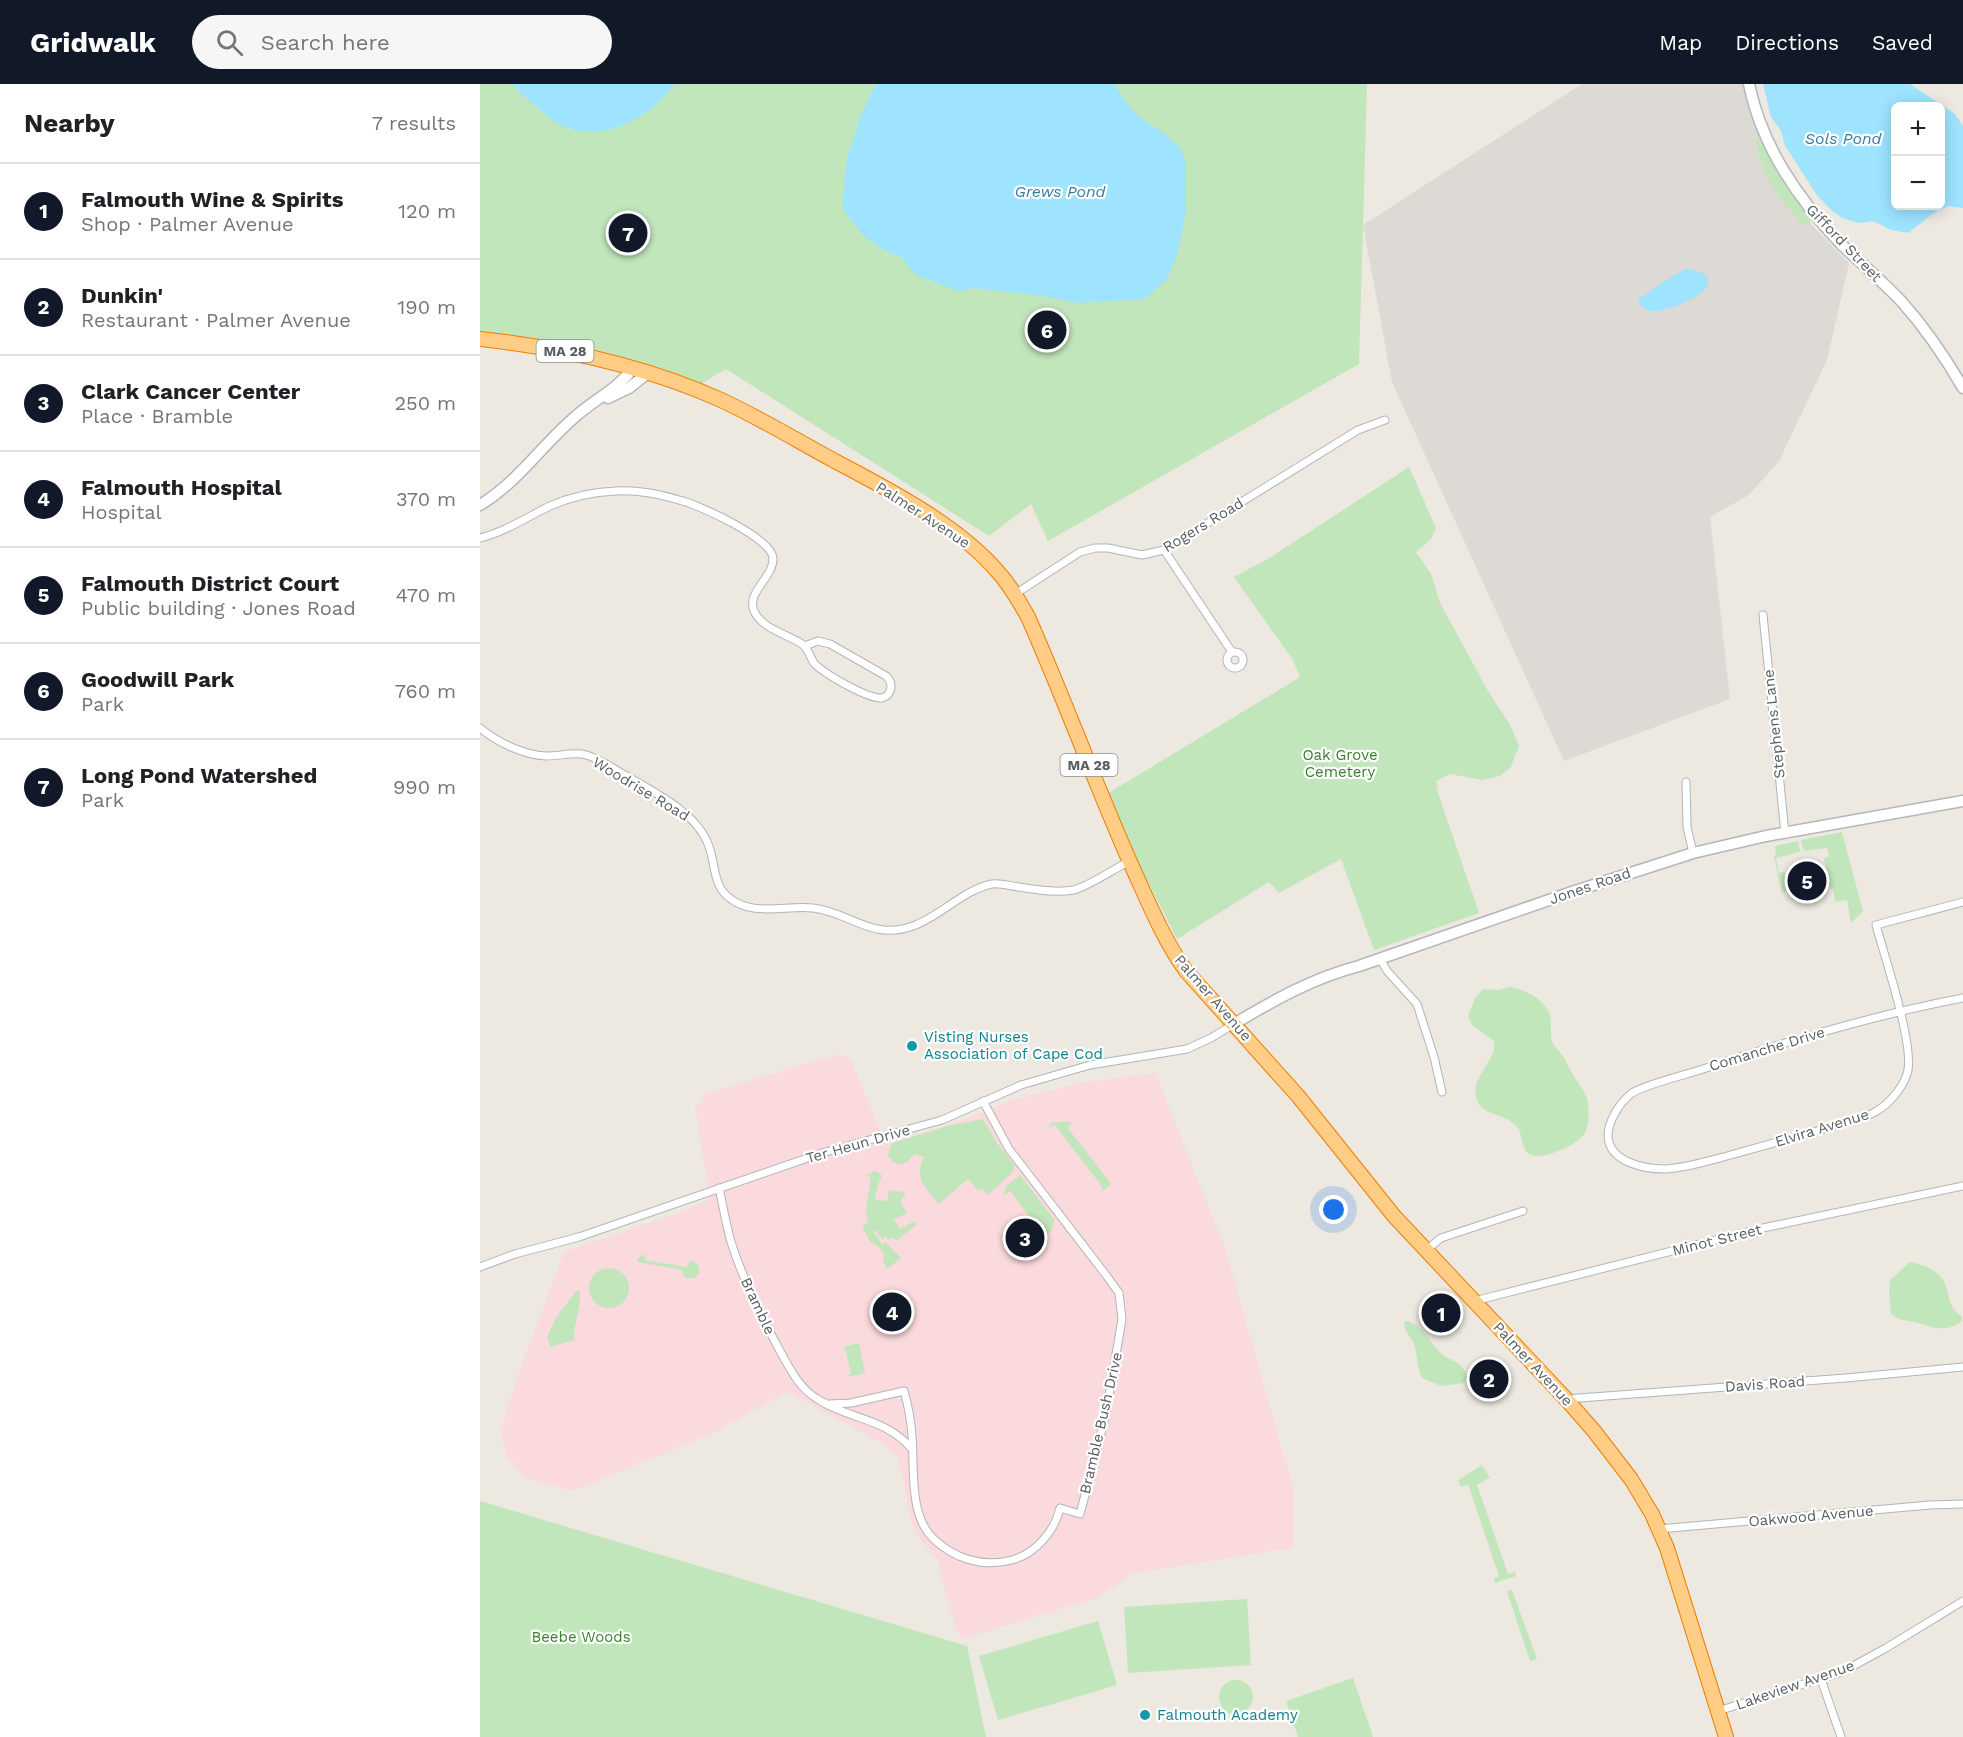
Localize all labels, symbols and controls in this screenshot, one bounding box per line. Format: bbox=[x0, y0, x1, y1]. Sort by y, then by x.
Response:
search box bbox=[192, 15, 612, 69]
text: Gridwalk bbox=[30, 26, 156, 59]
icon: search bbox=[213, 26, 246, 59]
text: Search here bbox=[261, 30, 390, 55]
text: Map bbox=[1659, 30, 1702, 55]
text: Directions bbox=[1735, 30, 1839, 55]
text: Saved bbox=[1872, 30, 1933, 55]
map controls bbox=[1891, 102, 1945, 210]
button: + bbox=[1891, 102, 1945, 156]
text: Nearby bbox=[24, 108, 115, 138]
text: 7 results bbox=[372, 111, 456, 135]
water label: Sols Pond bbox=[1805, 129, 1882, 148]
button: − bbox=[1891, 156, 1945, 210]
water label: Grews Pond bbox=[1015, 182, 1107, 201]
text: Falmouth Wine & Spirits bbox=[81, 187, 343, 212]
text: 1 bbox=[39, 199, 48, 223]
text: 120 m bbox=[398, 199, 456, 223]
street label: Gifford Street bbox=[1802, 200, 1886, 286]
pin: 7 bbox=[608, 210, 648, 256]
text: Shop · Palmer Avenue bbox=[81, 212, 294, 236]
text: Dunkin' bbox=[81, 283, 163, 308]
text: 2 bbox=[38, 295, 49, 319]
text: 190 m bbox=[398, 295, 456, 319]
text: Restaurant · Palmer Avenue bbox=[81, 308, 351, 332]
pin: 6 bbox=[1028, 308, 1066, 352]
road number: MA 28 bbox=[536, 340, 593, 362]
text: Clark Cancer Center bbox=[81, 379, 300, 404]
text: 3 bbox=[38, 391, 49, 415]
text: 250 m bbox=[394, 391, 456, 415]
text: Place · Bramble bbox=[81, 404, 233, 428]
text: Falmouth Hospital bbox=[81, 475, 282, 500]
street label: Palmer Avenue bbox=[873, 478, 973, 552]
text: 4 bbox=[37, 487, 50, 511]
text: 370 m bbox=[396, 487, 456, 511]
street label: Rogers Road bbox=[1159, 494, 1247, 556]
text: Hospital bbox=[81, 500, 162, 524]
text: Falmouth District Court bbox=[81, 571, 339, 596]
text: 5 bbox=[38, 583, 49, 607]
text: 470 m bbox=[396, 583, 456, 607]
text: Public building · Jones Road bbox=[81, 596, 356, 620]
text: Goodwill Park bbox=[81, 667, 234, 692]
street label: Stephens Lane bbox=[1759, 669, 1789, 779]
text: 6 bbox=[37, 679, 50, 703]
text: 760 m bbox=[395, 679, 456, 703]
text: Park bbox=[81, 692, 124, 716]
park label: Oak Grove Cemetery bbox=[1302, 746, 1378, 781]
street label: Woodrise Road bbox=[589, 753, 693, 825]
road number: MA 28 bbox=[1060, 754, 1118, 776]
text: Long Pond Watershed bbox=[81, 763, 317, 788]
text: 7 bbox=[37, 775, 50, 799]
text: 990 m bbox=[393, 775, 456, 799]
text: Park bbox=[81, 788, 124, 812]
pin: 5 bbox=[1788, 858, 1826, 904]
street label: Jones Road bbox=[1547, 864, 1633, 908]
street label: Palmer Avenue bbox=[1171, 951, 1255, 1045]
street label: Comanche Drive bbox=[1707, 1023, 1827, 1075]
place label: Visting Nurses Association of Cape Cod bbox=[924, 1028, 1103, 1063]
marker: Visting Nurses Association of Cape Cod bbox=[905, 1039, 919, 1053]
street label: Elvira Avenue bbox=[1773, 1105, 1871, 1151]
street label: Ter Heun Drive bbox=[804, 1121, 912, 1167]
your location bbox=[1319, 1195, 1348, 1224]
pin: 3 bbox=[1006, 1216, 1044, 1260]
street label: Minot Street bbox=[1670, 1220, 1764, 1260]
street label: Bramble bbox=[737, 1274, 779, 1338]
pin: 4 bbox=[872, 1290, 912, 1334]
pin: 1 bbox=[1422, 1290, 1460, 1336]
street label: Palmer Avenue bbox=[1489, 1318, 1577, 1410]
street label: Bramble Bush Drive bbox=[1076, 1350, 1126, 1496]
pin: 2 bbox=[1470, 1356, 1508, 1402]
street label: Davis Road bbox=[1724, 1372, 1806, 1396]
street label: Oakwood Avenue bbox=[1748, 1502, 1874, 1530]
park label: Beebe Woods bbox=[531, 1628, 631, 1646]
street label: Lakeview Avenue bbox=[1733, 1656, 1857, 1714]
place label: Falmouth Academy bbox=[1157, 1706, 1298, 1724]
marker: Falmouth Academy bbox=[1138, 1708, 1152, 1722]

